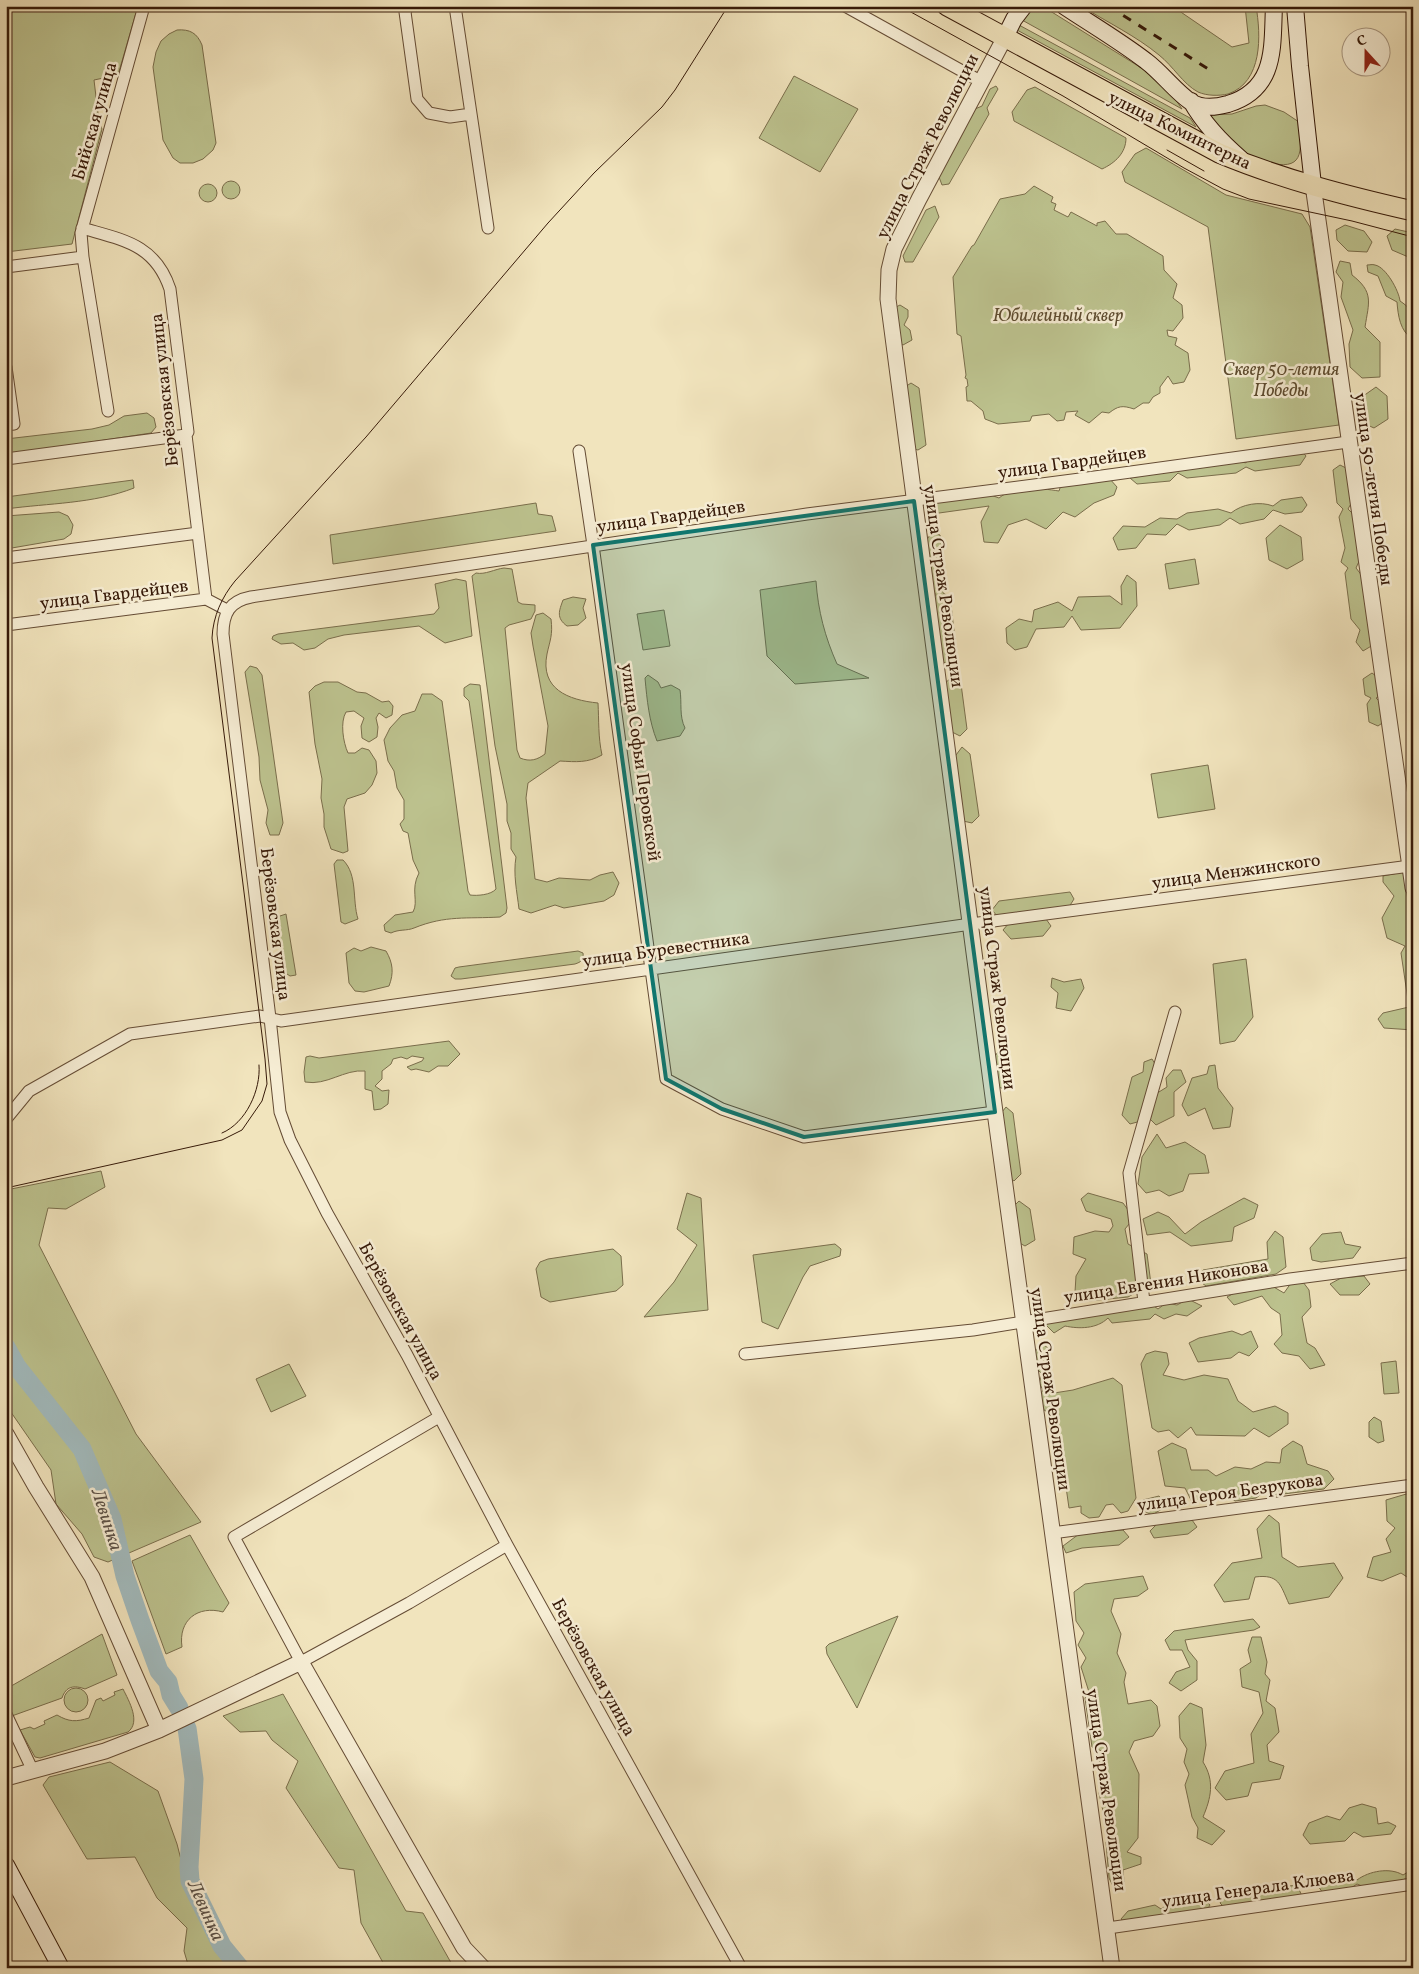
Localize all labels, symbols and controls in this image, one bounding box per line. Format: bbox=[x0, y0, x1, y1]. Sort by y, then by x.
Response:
north arrow bbox=[1342, 28, 1392, 78]
text: С bbox=[1354, 31, 1369, 52]
street label: улица Страж Революции bbox=[871, 50, 986, 244]
street label: Бийская улица bbox=[67, 59, 124, 184]
street label: улица Коминтерна bbox=[1104, 86, 1255, 177]
park label: Юбилейный сквер bbox=[993, 304, 1124, 329]
street label: Берёзовская улица bbox=[145, 312, 186, 468]
park label: Сквер 50-летия Победы bbox=[1223, 358, 1339, 404]
street label: улица 50-летия Победы bbox=[1347, 391, 1398, 588]
street label: улица Гвардейцев bbox=[996, 441, 1148, 486]
street label: улица Страж Революции bbox=[916, 483, 969, 689]
street label: улица Гвардейцев bbox=[595, 495, 747, 540]
street label: улица Гвардейцев bbox=[38, 574, 190, 617]
street label: улица Софьи Перовской bbox=[613, 662, 666, 863]
street label: Берёзовская улица bbox=[253, 846, 296, 1002]
street label: улица Менжинского bbox=[1150, 848, 1322, 897]
street label: улица Страж Революции bbox=[972, 885, 1021, 1091]
street label: улица Буревестника bbox=[581, 926, 751, 975]
street label: Берёзовская улица bbox=[351, 1238, 448, 1385]
street label: улица Евгения Никонова bbox=[1062, 1254, 1270, 1311]
street label: улица Страж Революции bbox=[1023, 1286, 1076, 1492]
street label: улица Героя Безрукова bbox=[1135, 1468, 1325, 1519]
water label: Левинка bbox=[84, 1484, 128, 1554]
street label: Берёзовская улица bbox=[544, 1594, 641, 1741]
street label: улица Страж Революции bbox=[1079, 1687, 1132, 1893]
street label: улица Генерала Клюева bbox=[1160, 1864, 1356, 1915]
water label: Левинка bbox=[180, 1875, 230, 1945]

